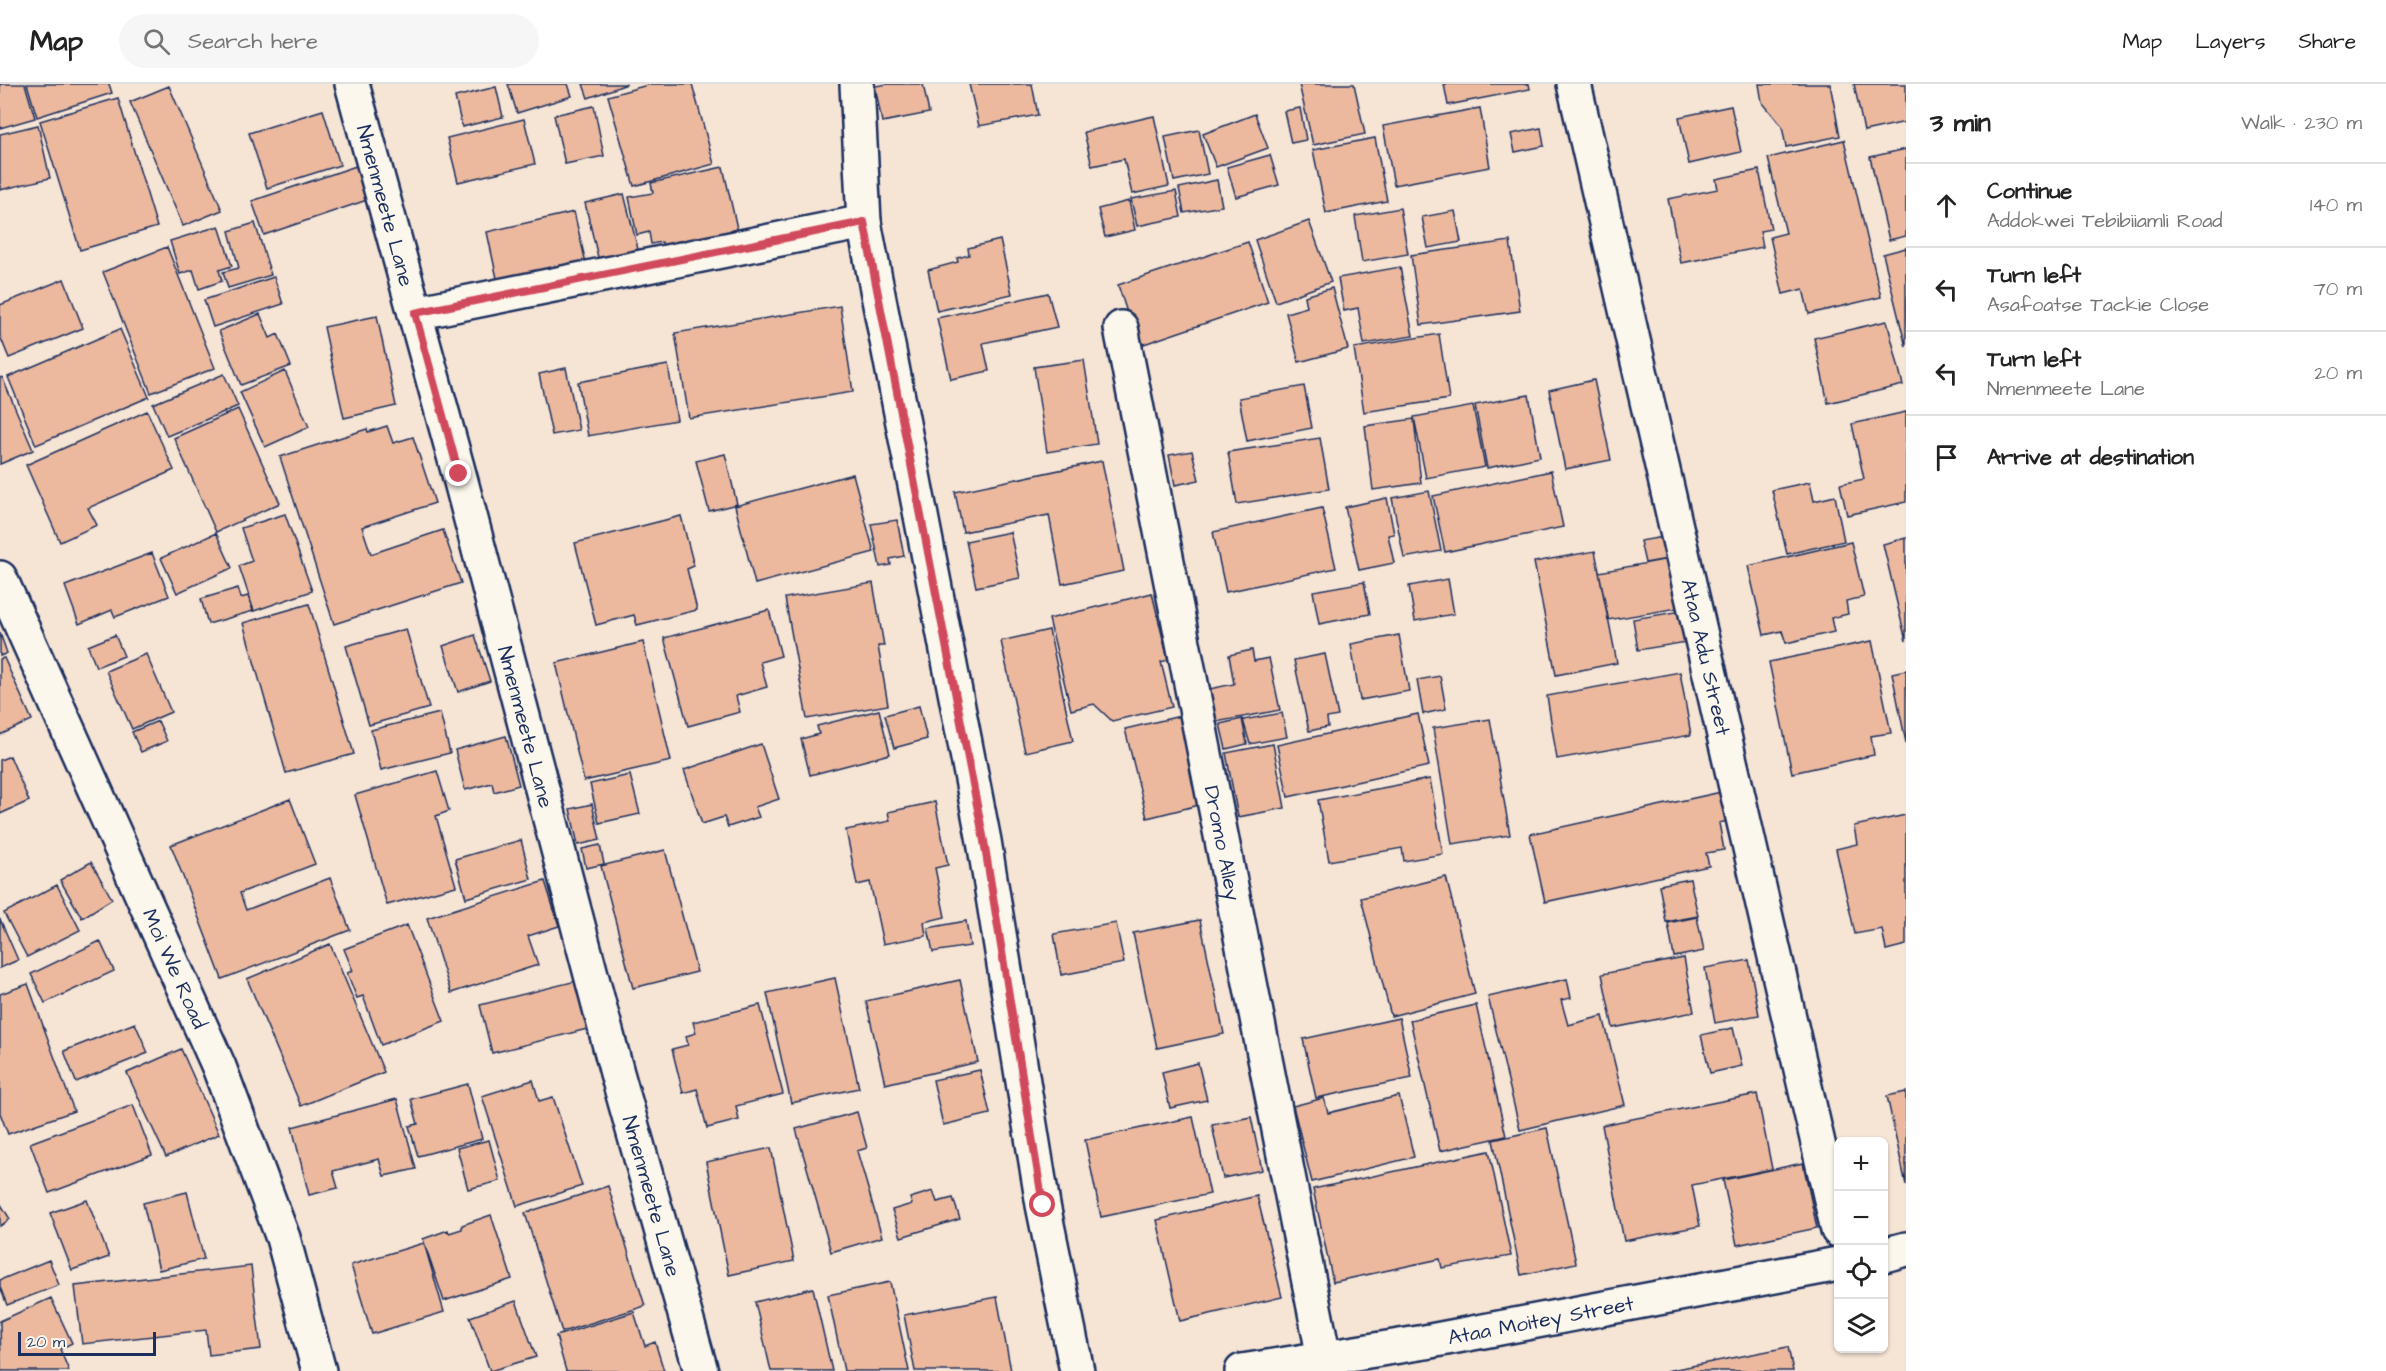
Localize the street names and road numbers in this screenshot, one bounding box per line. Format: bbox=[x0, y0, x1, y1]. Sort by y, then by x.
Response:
street label: Nmenmeete Lane bbox=[349, 122, 421, 289]
street label: Ataa Adu Street bbox=[1673, 576, 1738, 739]
street label: Nmenmeete Lane bbox=[490, 643, 560, 811]
street label: Dromo Alley bbox=[1197, 783, 1248, 904]
street label: Moi We Road bbox=[135, 904, 214, 1034]
street label: Nmenmeete Lane bbox=[615, 1113, 688, 1280]
street label: Ataa Moitey Street bbox=[1445, 1289, 1637, 1352]

